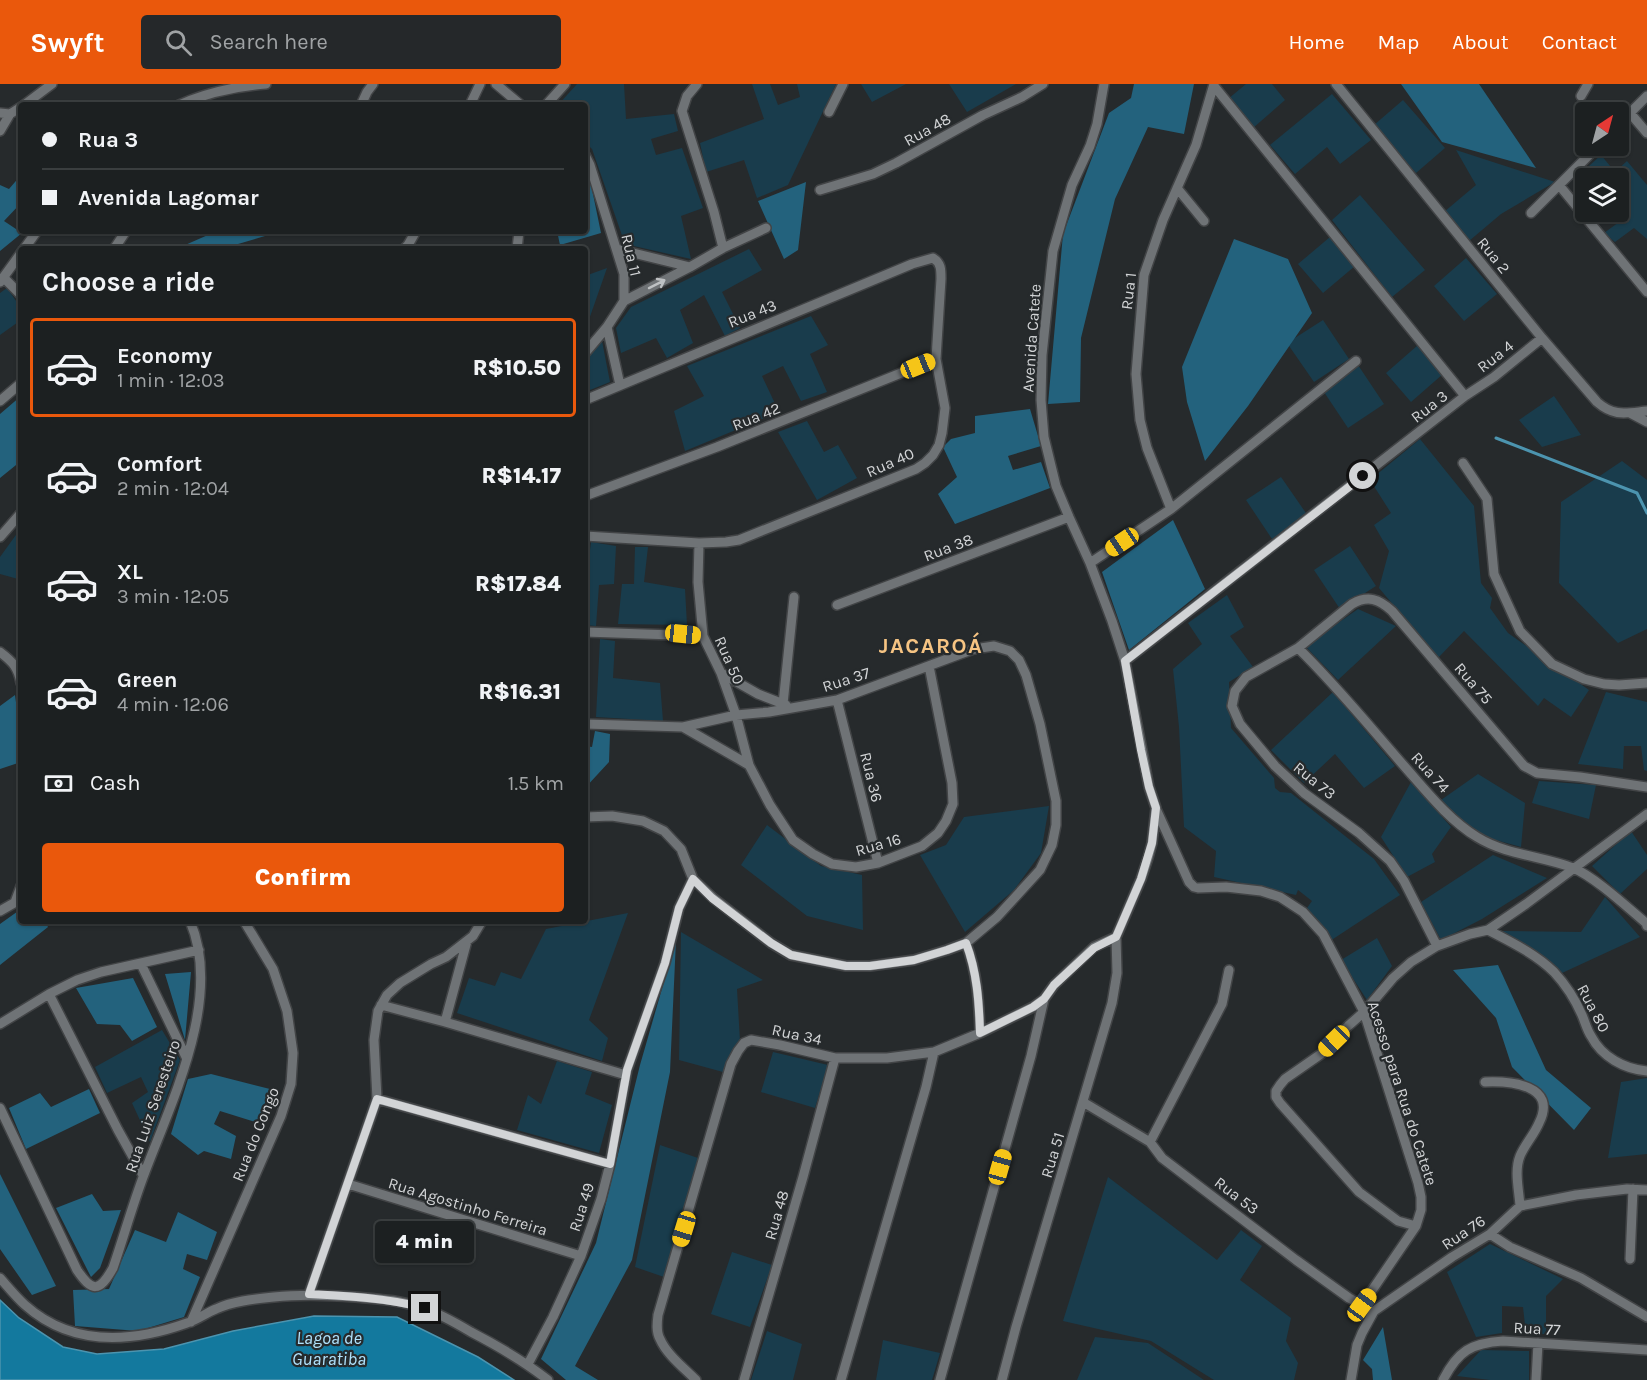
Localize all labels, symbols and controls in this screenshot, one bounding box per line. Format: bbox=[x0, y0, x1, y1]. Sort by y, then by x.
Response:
search box bbox=[141, 15, 561, 69]
text: Swyft bbox=[30, 26, 105, 59]
icon: search bbox=[162, 26, 195, 59]
text: Search here bbox=[210, 29, 328, 55]
text: Home bbox=[1289, 30, 1345, 54]
text: Map bbox=[1378, 30, 1419, 54]
text: About bbox=[1452, 30, 1509, 54]
text: Contact bbox=[1542, 30, 1617, 54]
north arrow bbox=[1575, 102, 1629, 156]
map controls bbox=[1575, 102, 1629, 222]
street label: Rua 48 bbox=[900, 109, 954, 150]
text: Rua 3 bbox=[78, 127, 138, 153]
button: layers bbox=[1575, 168, 1629, 222]
text: Avenida Lagomar bbox=[78, 185, 259, 211]
street label: Rua 11 bbox=[617, 232, 646, 278]
street label: Rua 2 bbox=[1473, 233, 1514, 277]
text: Choose a ride bbox=[42, 266, 215, 298]
street label: Rua 1 bbox=[1117, 271, 1140, 311]
one-way arrow bbox=[647, 278, 665, 289]
street label: Avenida Catete bbox=[1018, 283, 1045, 393]
street label: Rua 43 bbox=[725, 295, 779, 332]
street label: Rua 4 bbox=[1473, 336, 1517, 377]
icon: car bbox=[45, 341, 99, 395]
text: Economy bbox=[117, 343, 212, 369]
car bbox=[898, 351, 938, 381]
text: R$10.50 bbox=[473, 355, 561, 381]
text: 1 min · 12:03 bbox=[117, 369, 225, 392]
street label: Rua 3 bbox=[1407, 386, 1452, 427]
street label: Rua 42 bbox=[729, 398, 783, 435]
street label: Rua 40 bbox=[863, 444, 917, 481]
icon: car bbox=[45, 449, 99, 503]
text: Comfort bbox=[117, 451, 202, 477]
route start bbox=[1349, 462, 1376, 489]
text: R$14.17 bbox=[482, 463, 561, 489]
text: 2 min · 12:04 bbox=[117, 477, 229, 500]
car bbox=[1102, 524, 1142, 560]
street label: Rua 38 bbox=[921, 529, 976, 566]
icon: car bbox=[45, 557, 99, 611]
text: XL bbox=[117, 559, 143, 585]
text: R$17.84 bbox=[475, 571, 561, 597]
text: 3 min · 12:05 bbox=[117, 585, 229, 608]
car bbox=[664, 623, 702, 645]
district label: JACAROÁ bbox=[879, 632, 983, 659]
street label: Rua 50 bbox=[711, 633, 749, 687]
street label: Rua 75 bbox=[1450, 659, 1497, 708]
street label: Rua 37 bbox=[820, 663, 873, 696]
icon: car bbox=[45, 665, 99, 719]
text: Green bbox=[117, 667, 178, 693]
text: R$16.31 bbox=[479, 679, 561, 705]
text: 4 min · 12:06 bbox=[117, 693, 229, 716]
street label: Rua 74 bbox=[1407, 748, 1454, 797]
street label: Rua 36 bbox=[856, 750, 887, 804]
street label: Rua 73 bbox=[1290, 758, 1340, 803]
icon: cash bbox=[42, 767, 75, 800]
text: Cash bbox=[90, 770, 140, 796]
text: 1.5 km bbox=[508, 772, 564, 795]
street label: Rua 16 bbox=[853, 829, 903, 860]
button: Confirm bbox=[42, 843, 564, 912]
street label: Rua 80 bbox=[1573, 981, 1614, 1035]
street label: Acesso para Rua do Catete bbox=[1364, 999, 1441, 1188]
street label: Rua 34 bbox=[770, 1020, 824, 1049]
car bbox=[1315, 1022, 1353, 1060]
street label: Rua Luiz Seresteiro bbox=[121, 1037, 184, 1175]
street label: Rua do Congo bbox=[228, 1084, 283, 1184]
street label: Rua 51 bbox=[1037, 1130, 1068, 1180]
car bbox=[986, 1147, 1014, 1187]
street label: Rua Agostinho Ferreira bbox=[386, 1173, 550, 1240]
street label: Rua 53 bbox=[1211, 1173, 1263, 1218]
street label: Rua 49 bbox=[565, 1180, 598, 1234]
street label: Rua 48 bbox=[760, 1188, 793, 1242]
car bbox=[670, 1209, 698, 1249]
street label: Rua 76 bbox=[1438, 1211, 1489, 1254]
callout: 4 min bbox=[376, 1221, 474, 1263]
text: 4 min bbox=[396, 1230, 453, 1253]
car bbox=[1344, 1285, 1380, 1325]
route end bbox=[411, 1294, 438, 1321]
street label: Rua 77 bbox=[1513, 1318, 1561, 1339]
water label: Lagoa de Guaratiba bbox=[292, 1327, 366, 1370]

